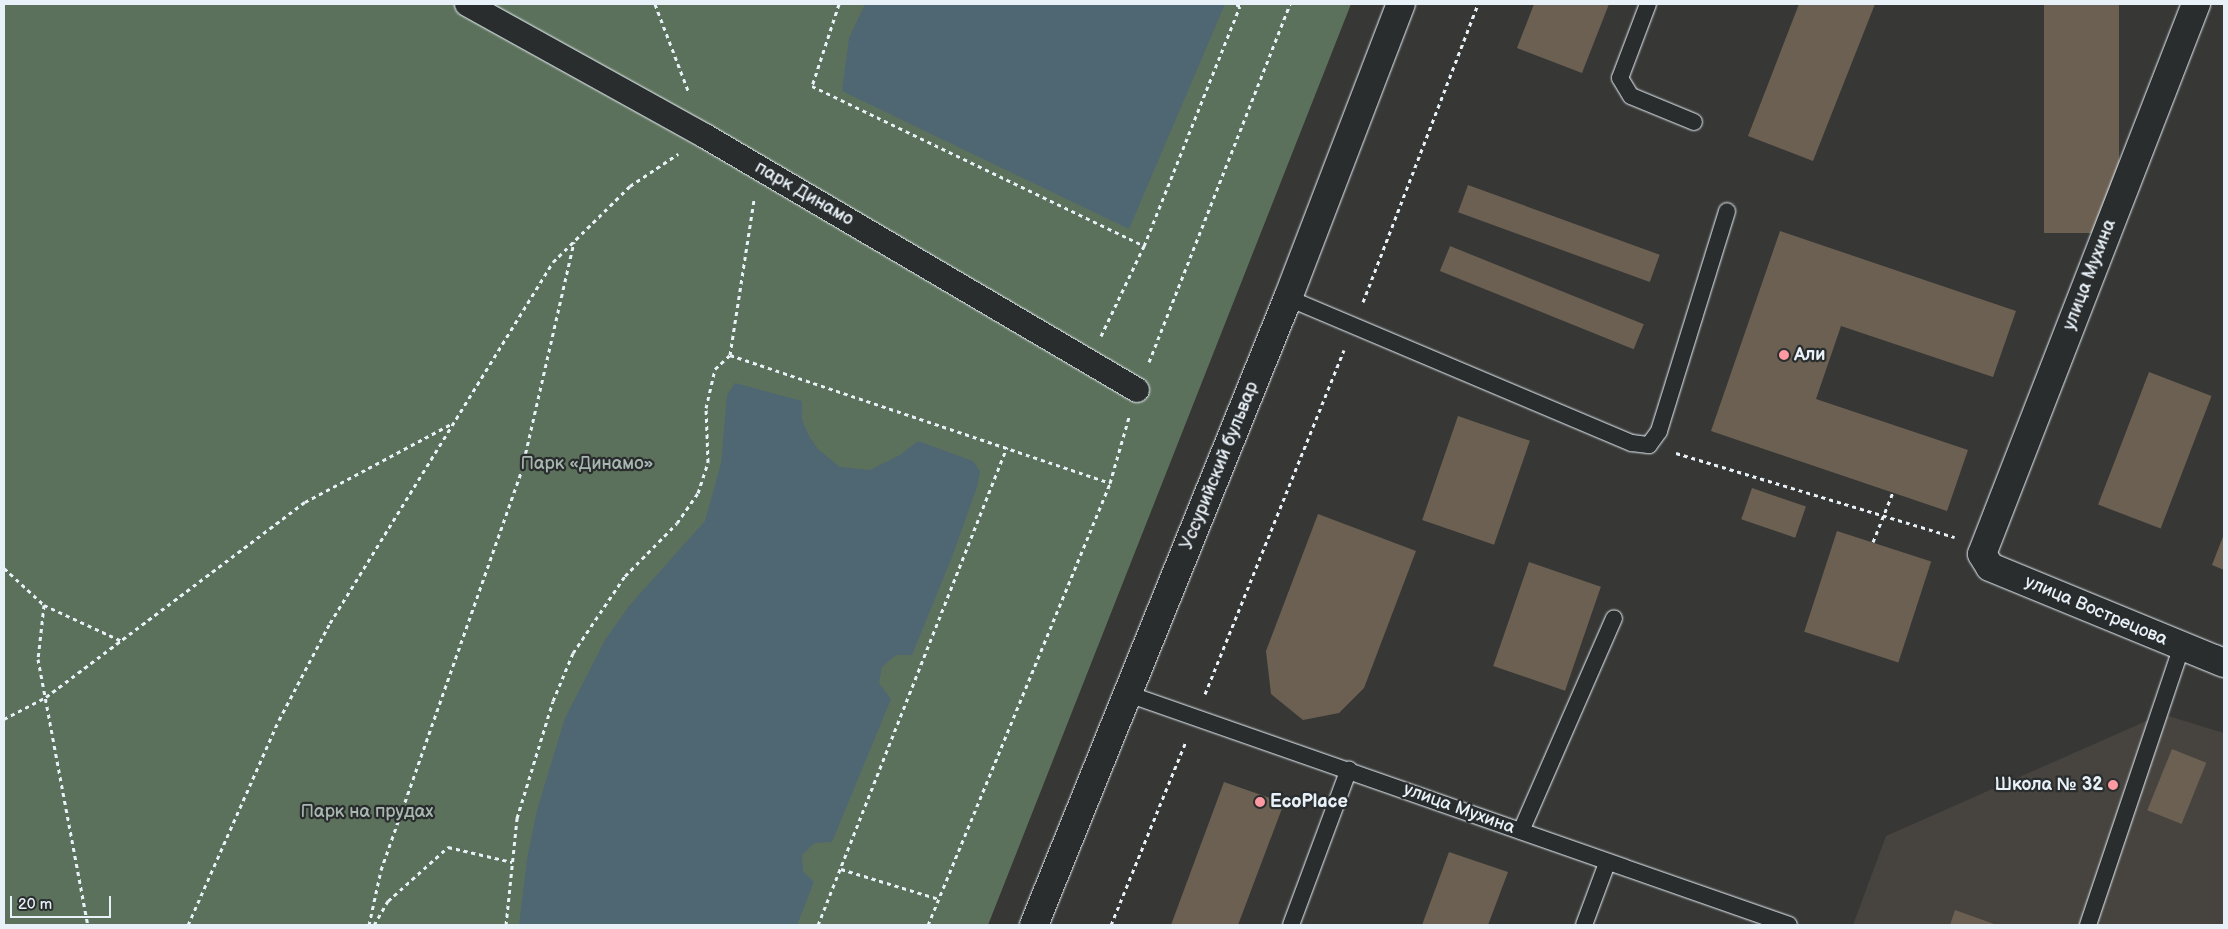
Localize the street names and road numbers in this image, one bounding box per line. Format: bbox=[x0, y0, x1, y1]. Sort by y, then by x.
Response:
street label: парк Динамо bbox=[751, 157, 857, 231]
street label: улица Мухина bbox=[2059, 217, 2121, 333]
street label: Уссурийский бульвар bbox=[1176, 379, 1264, 553]
street label: улица Вострецова bbox=[2021, 571, 2171, 651]
street label: улица Мухина bbox=[1400, 779, 1518, 839]

